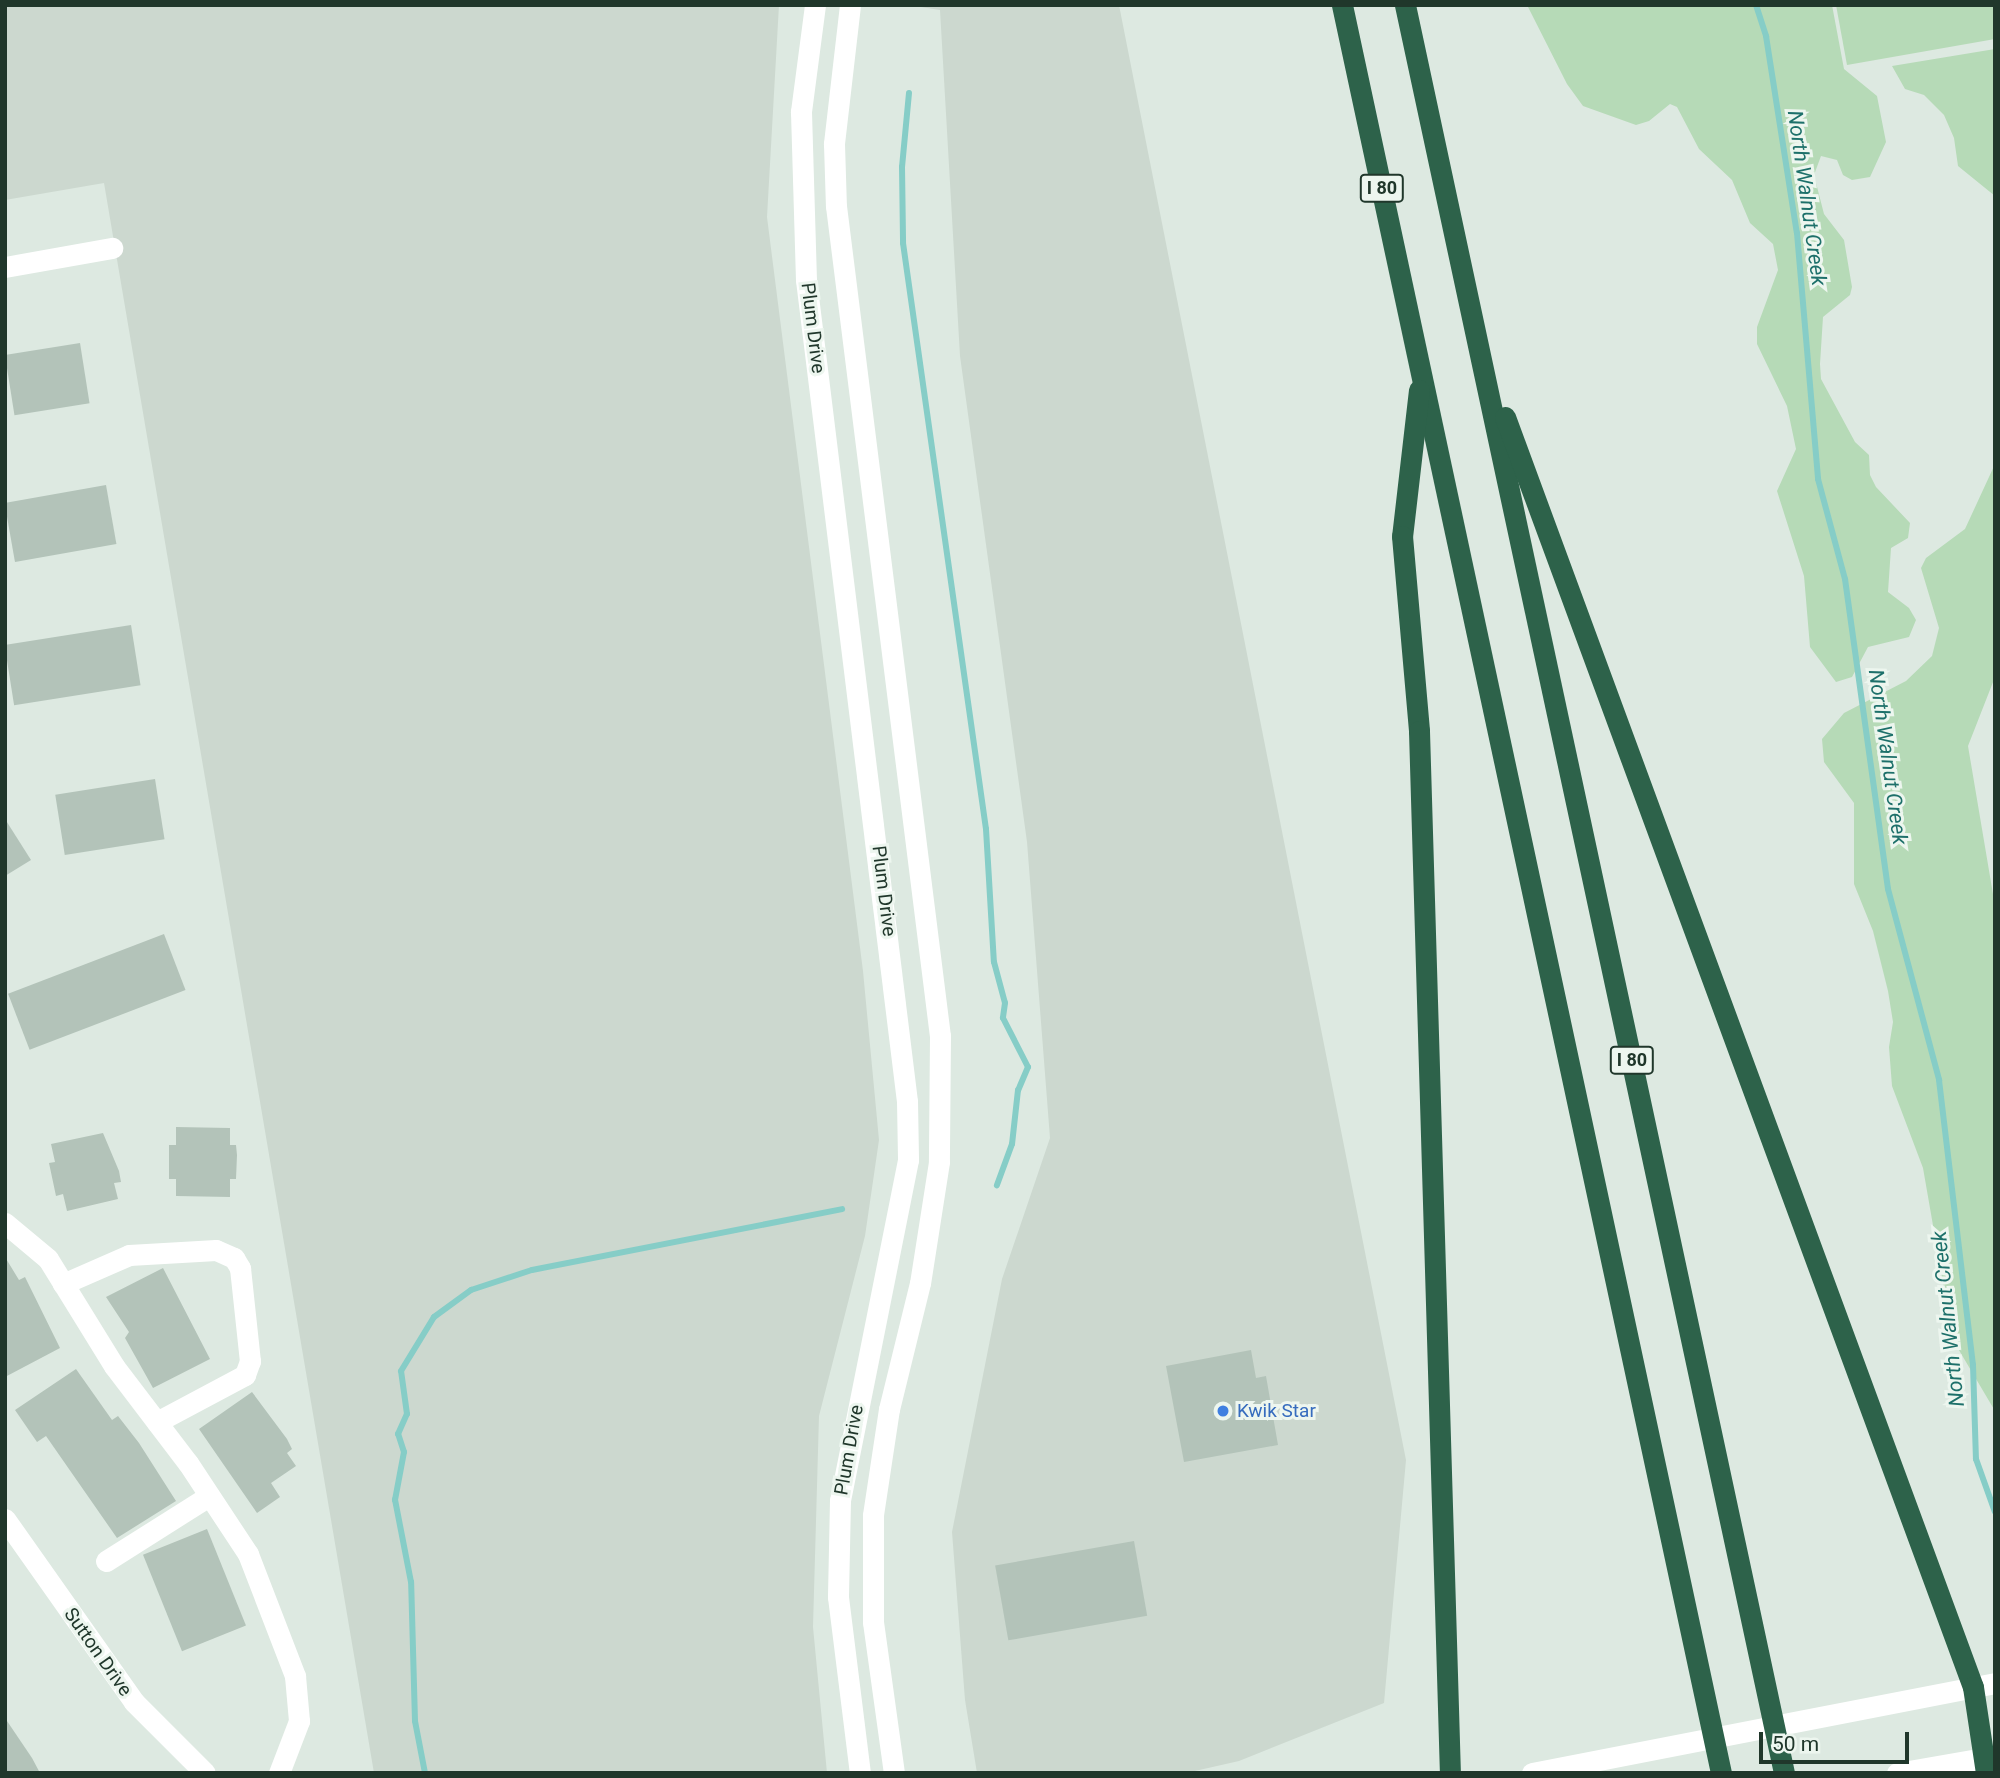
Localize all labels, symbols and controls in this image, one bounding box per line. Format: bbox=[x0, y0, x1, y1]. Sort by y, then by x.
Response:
water label: North Walnut Creek bbox=[1782, 109, 1832, 287]
road number: I 80 bbox=[1359, 174, 1405, 202]
street label: Plum Drive bbox=[796, 281, 830, 375]
water label: North Walnut Creek bbox=[1863, 668, 1913, 846]
street label: Plum Drive bbox=[867, 844, 901, 938]
road number: I 80 bbox=[1609, 1045, 1655, 1074]
water label: North Walnut Creek bbox=[1926, 1230, 1970, 1408]
place label: Kwik Star bbox=[1237, 1400, 1316, 1422]
street label: Plum Drive bbox=[830, 1403, 868, 1497]
marker: Kwik Star bbox=[1215, 1403, 1231, 1419]
street label: Sutton Drive bbox=[59, 1603, 137, 1701]
scale bar bbox=[1762, 1718, 1912, 1762]
text: 50 m bbox=[1772, 1732, 1819, 1756]

